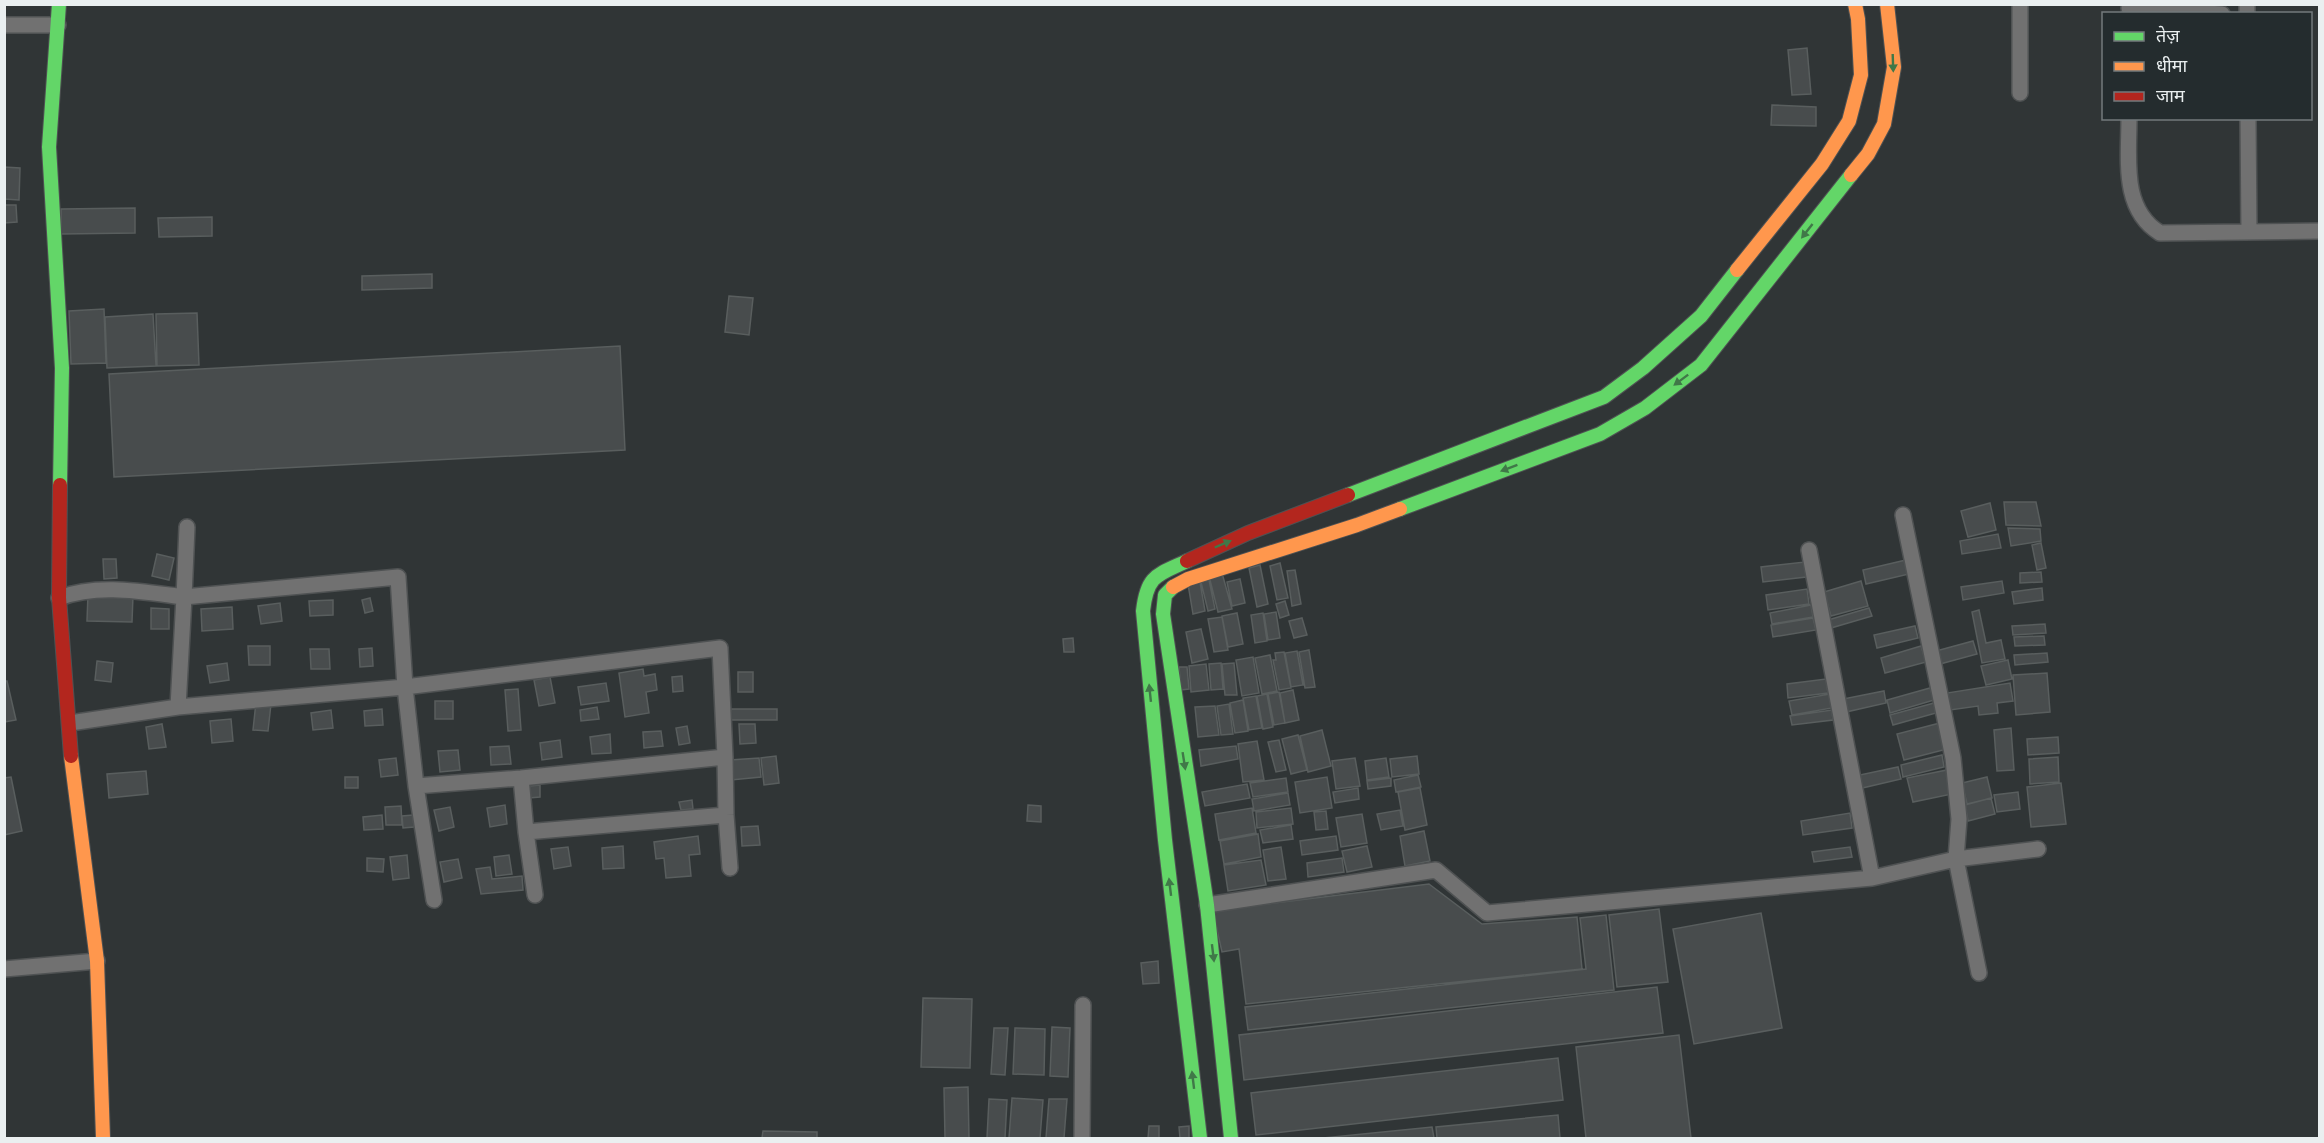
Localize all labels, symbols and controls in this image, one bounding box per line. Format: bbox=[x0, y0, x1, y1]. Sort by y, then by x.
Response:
legend bbox=[2102, 12, 2312, 120]
text: तेज़ bbox=[2156, 25, 2180, 46]
one-way arrow bbox=[1888, 53, 1898, 72]
text: धीमा bbox=[2156, 55, 2187, 76]
text: जाम bbox=[2156, 85, 2186, 106]
one-way arrow bbox=[1800, 223, 1813, 239]
one-way arrow bbox=[1674, 373, 1689, 385]
one-way arrow bbox=[1500, 464, 1518, 474]
one-way arrow bbox=[1214, 539, 1232, 549]
one-way arrow bbox=[1145, 683, 1155, 702]
one-way arrow bbox=[1180, 751, 1189, 770]
one-way arrow bbox=[1166, 877, 1175, 896]
one-way arrow bbox=[1208, 944, 1218, 963]
one-way arrow bbox=[1188, 1071, 1198, 1090]

